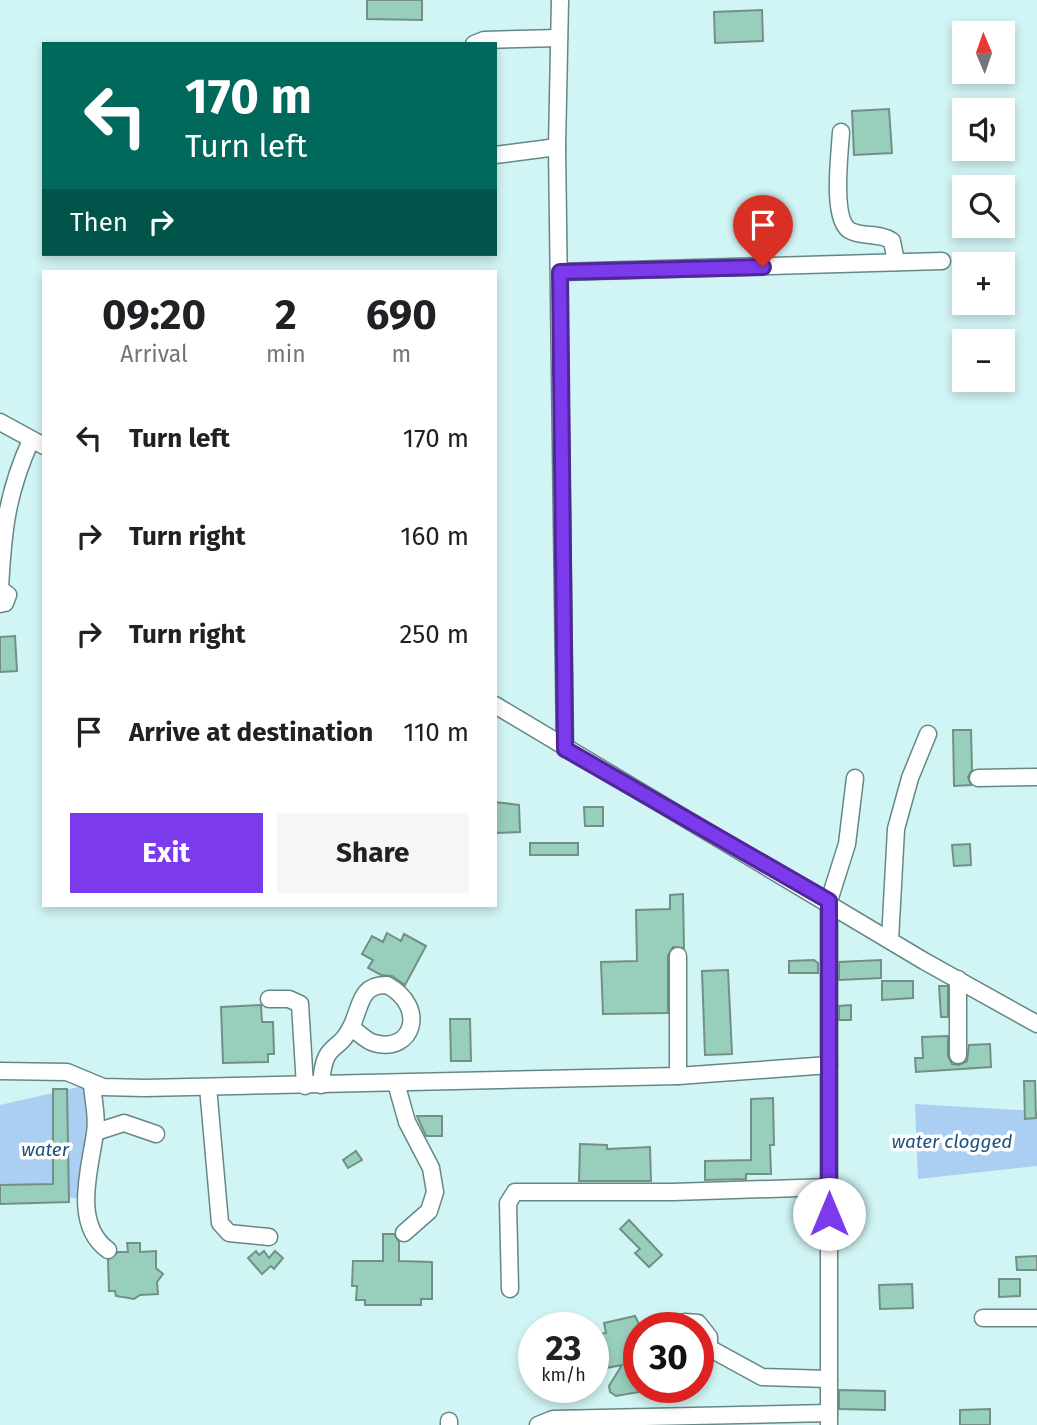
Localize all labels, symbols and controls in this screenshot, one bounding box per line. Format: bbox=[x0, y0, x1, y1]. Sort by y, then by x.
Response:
north arrow bbox=[952, 21, 1015, 84]
map controls bbox=[952, 21, 1015, 392]
text: 170 m bbox=[185, 67, 312, 126]
icon: left bbox=[70, 70, 161, 161]
button: sound bbox=[952, 98, 1015, 161]
text: Turn left bbox=[185, 127, 307, 165]
button: search bbox=[952, 175, 1015, 238]
pin bbox=[733, 195, 793, 267]
icon: right bbox=[142, 203, 180, 241]
icon: arrive bbox=[744, 206, 782, 244]
text: Then bbox=[70, 207, 128, 238]
button: + bbox=[952, 252, 1015, 315]
text: 09:20 bbox=[102, 290, 206, 340]
text: 2 bbox=[275, 290, 297, 340]
text: 690 bbox=[366, 290, 437, 340]
button: − bbox=[952, 329, 1015, 392]
text: Arrival bbox=[120, 340, 188, 368]
text: min bbox=[266, 340, 306, 368]
text: m bbox=[392, 340, 411, 368]
icon: left bbox=[70, 419, 108, 457]
text: Turn left bbox=[129, 423, 230, 454]
text: 170 m bbox=[403, 423, 469, 454]
icon: right bbox=[70, 517, 108, 555]
text: Turn right bbox=[129, 521, 246, 552]
text: 160 m bbox=[400, 521, 469, 552]
icon: right bbox=[70, 615, 108, 653]
text: Turn right bbox=[129, 619, 246, 650]
text: 250 m bbox=[399, 619, 469, 650]
icon: arrive bbox=[70, 713, 108, 751]
text: Arrive at destination bbox=[129, 717, 373, 748]
text: 110 m bbox=[403, 717, 469, 748]
button: Exit bbox=[70, 813, 263, 893]
button: Share bbox=[277, 813, 469, 893]
water label: water clogged bbox=[892, 1130, 1012, 1153]
water label: water bbox=[21, 1138, 70, 1161]
position arrow bbox=[792, 1177, 866, 1251]
speed limit sign: 30 bbox=[623, 1312, 714, 1403]
text: 23 bbox=[545, 1327, 582, 1369]
text: km/h bbox=[541, 1364, 586, 1386]

